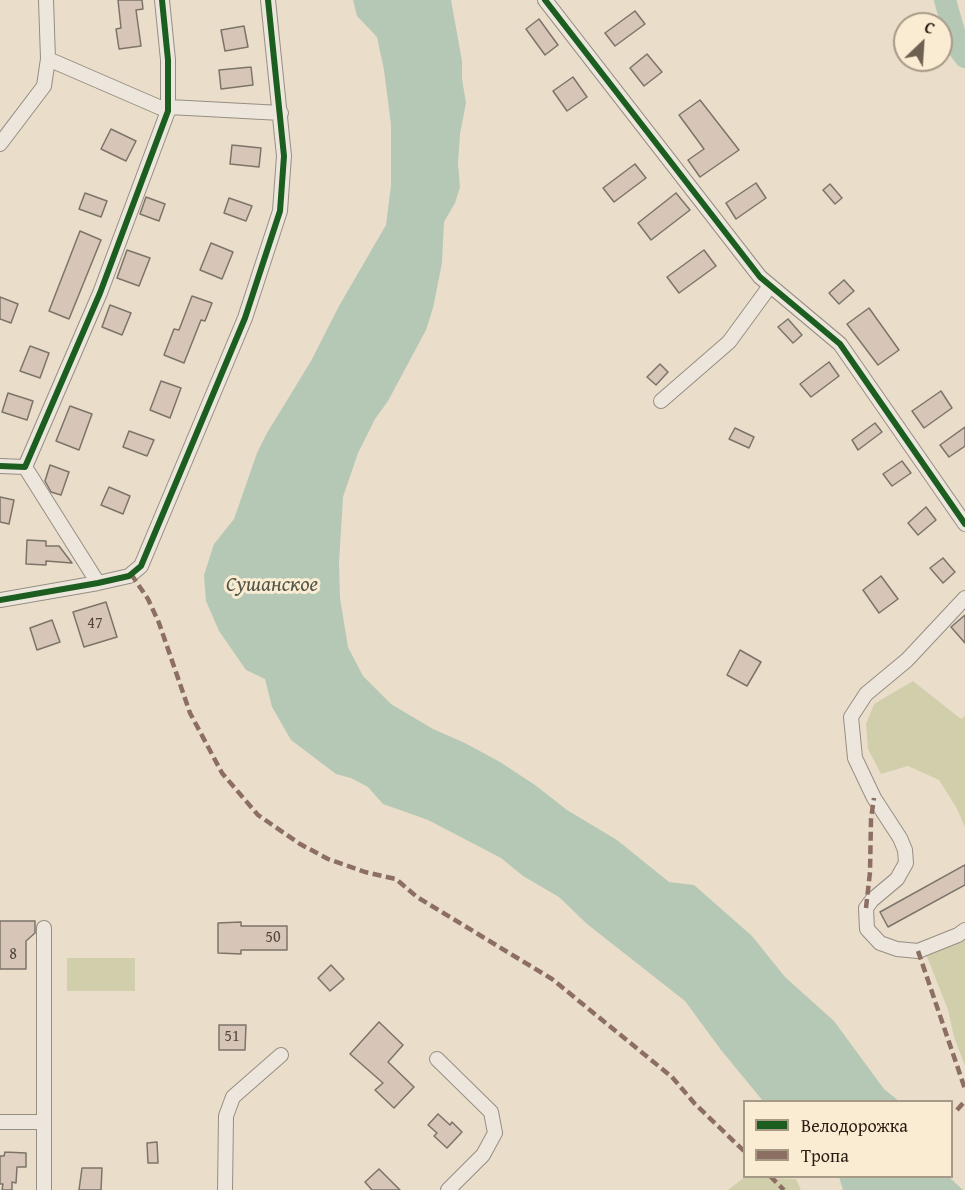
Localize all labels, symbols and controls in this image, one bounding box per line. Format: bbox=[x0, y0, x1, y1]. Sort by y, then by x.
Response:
north arrow bbox=[893, 12, 953, 72]
text: С bbox=[921, 15, 939, 40]
water label: Сушанское bbox=[226, 573, 318, 599]
house number: 47 bbox=[87, 614, 103, 634]
house number: 50 bbox=[265, 928, 281, 948]
house number: 8 bbox=[9, 945, 17, 965]
house number: 51 bbox=[224, 1027, 240, 1047]
legend bbox=[743, 1100, 953, 1178]
text: Велодорожка bbox=[801, 1112, 908, 1139]
text: Тропа bbox=[801, 1142, 849, 1169]

